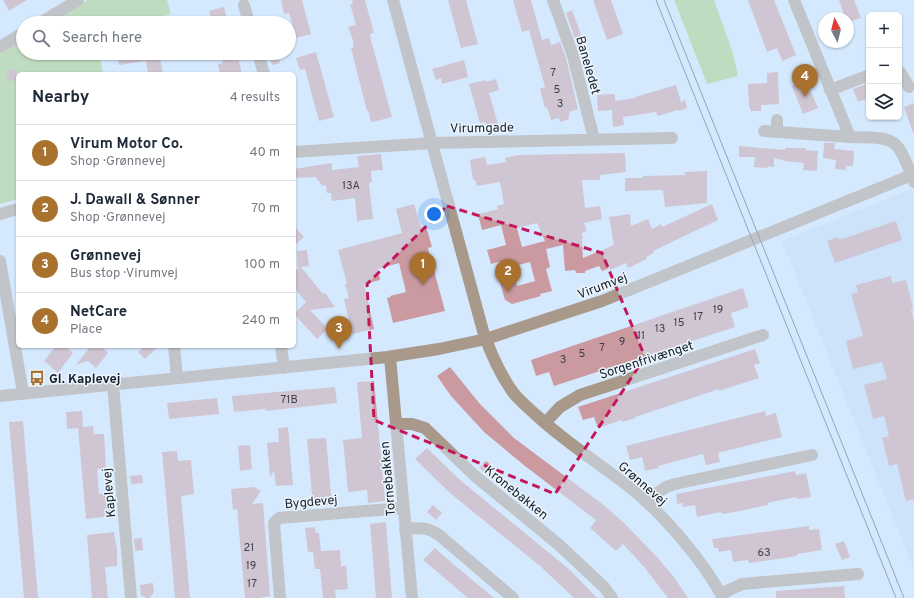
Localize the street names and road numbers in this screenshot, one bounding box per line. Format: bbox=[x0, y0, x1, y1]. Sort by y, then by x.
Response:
street label: Baneledet bbox=[571, 35, 603, 97]
street label: Virumgade bbox=[450, 120, 514, 138]
street label: Virumvej bbox=[576, 270, 630, 304]
street label: Sorgenfrivænget bbox=[598, 338, 696, 384]
street label: Tornebakken bbox=[378, 441, 400, 517]
street label: Grønnevej bbox=[614, 459, 669, 510]
street label: Kronebakken bbox=[481, 463, 551, 524]
street label: Kaplevej bbox=[100, 467, 120, 518]
street label: Bygdevej bbox=[284, 493, 338, 513]

